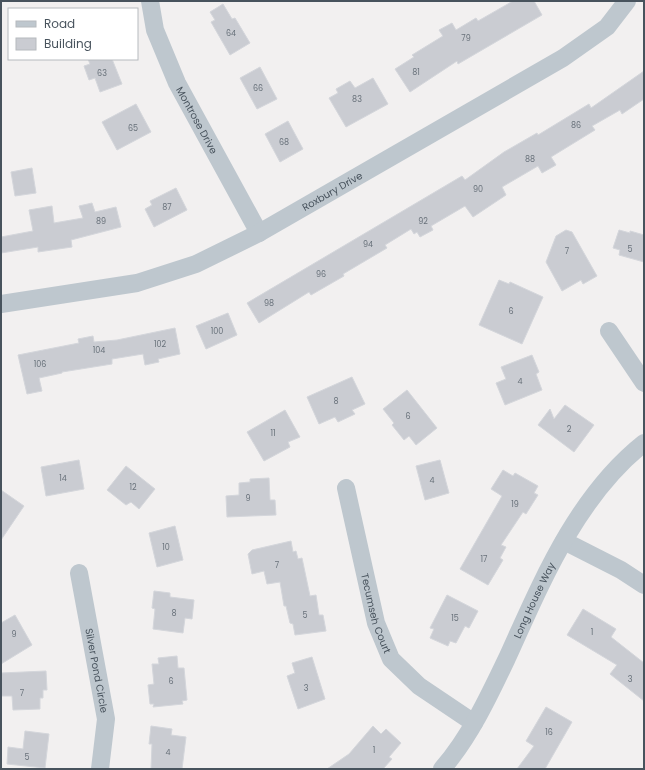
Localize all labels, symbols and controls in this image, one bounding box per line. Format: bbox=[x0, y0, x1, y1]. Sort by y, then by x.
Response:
legend bbox=[8, 8, 138, 60]
text: Road bbox=[44, 15, 75, 32]
house number: 64 bbox=[226, 28, 236, 39]
house number: 79 bbox=[461, 33, 471, 44]
text: Building bbox=[44, 35, 92, 52]
house number: 81 bbox=[412, 67, 420, 78]
house number: 63 bbox=[97, 68, 107, 79]
house number: 66 bbox=[253, 83, 263, 94]
street label: Montrose Drive bbox=[173, 84, 222, 156]
house number: 83 bbox=[352, 94, 362, 105]
house number: 86 bbox=[571, 120, 581, 131]
house number: 65 bbox=[128, 123, 138, 134]
house number: 68 bbox=[279, 137, 289, 148]
house number: 88 bbox=[525, 154, 535, 165]
street label: Roxbury Drive bbox=[299, 168, 365, 214]
house number: 90 bbox=[473, 184, 483, 195]
house number: 87 bbox=[162, 202, 172, 213]
house number: 89 bbox=[96, 216, 106, 227]
house number: 92 bbox=[418, 216, 428, 227]
house number: 94 bbox=[363, 239, 373, 250]
house number: 5 bbox=[627, 244, 633, 255]
house number: 7 bbox=[565, 246, 570, 257]
house number: 96 bbox=[316, 269, 326, 280]
house number: 98 bbox=[264, 298, 274, 309]
house number: 6 bbox=[508, 306, 514, 317]
house number: 100 bbox=[211, 326, 223, 337]
house number: 102 bbox=[154, 339, 166, 350]
house number: 104 bbox=[93, 345, 105, 356]
house number: 106 bbox=[34, 359, 46, 370]
house number: 4 bbox=[517, 376, 523, 387]
house number: 8 bbox=[333, 396, 339, 407]
house number: 6 bbox=[405, 411, 411, 422]
house number: 2 bbox=[567, 424, 572, 435]
house number: 11 bbox=[270, 428, 276, 439]
house number: 14 bbox=[59, 473, 67, 484]
house number: 4 bbox=[429, 475, 435, 486]
house number: 12 bbox=[129, 482, 137, 493]
house number: 9 bbox=[245, 493, 251, 504]
house number: 19 bbox=[511, 499, 519, 510]
house number: 10 bbox=[162, 542, 170, 553]
house number: 17 bbox=[481, 554, 488, 565]
street label: Long House Way bbox=[509, 559, 559, 641]
house number: 7 bbox=[275, 560, 280, 571]
street label: Tecumseh Court bbox=[358, 572, 395, 656]
house number: 8 bbox=[171, 608, 177, 619]
house number: 5 bbox=[302, 610, 308, 621]
house number: 15 bbox=[451, 613, 459, 624]
street label: Silver Pond Circle bbox=[82, 627, 112, 714]
house number: 1 bbox=[591, 627, 593, 638]
house number: 9 bbox=[11, 629, 17, 640]
house number: 3 bbox=[628, 674, 633, 685]
house number: 6 bbox=[168, 676, 174, 687]
house number: 3 bbox=[304, 683, 309, 694]
house number: 7 bbox=[20, 688, 25, 699]
house number: 16 bbox=[545, 727, 553, 738]
house number: 1 bbox=[373, 745, 375, 756]
house number: 4 bbox=[165, 747, 171, 758]
house number: 5 bbox=[24, 752, 30, 763]

